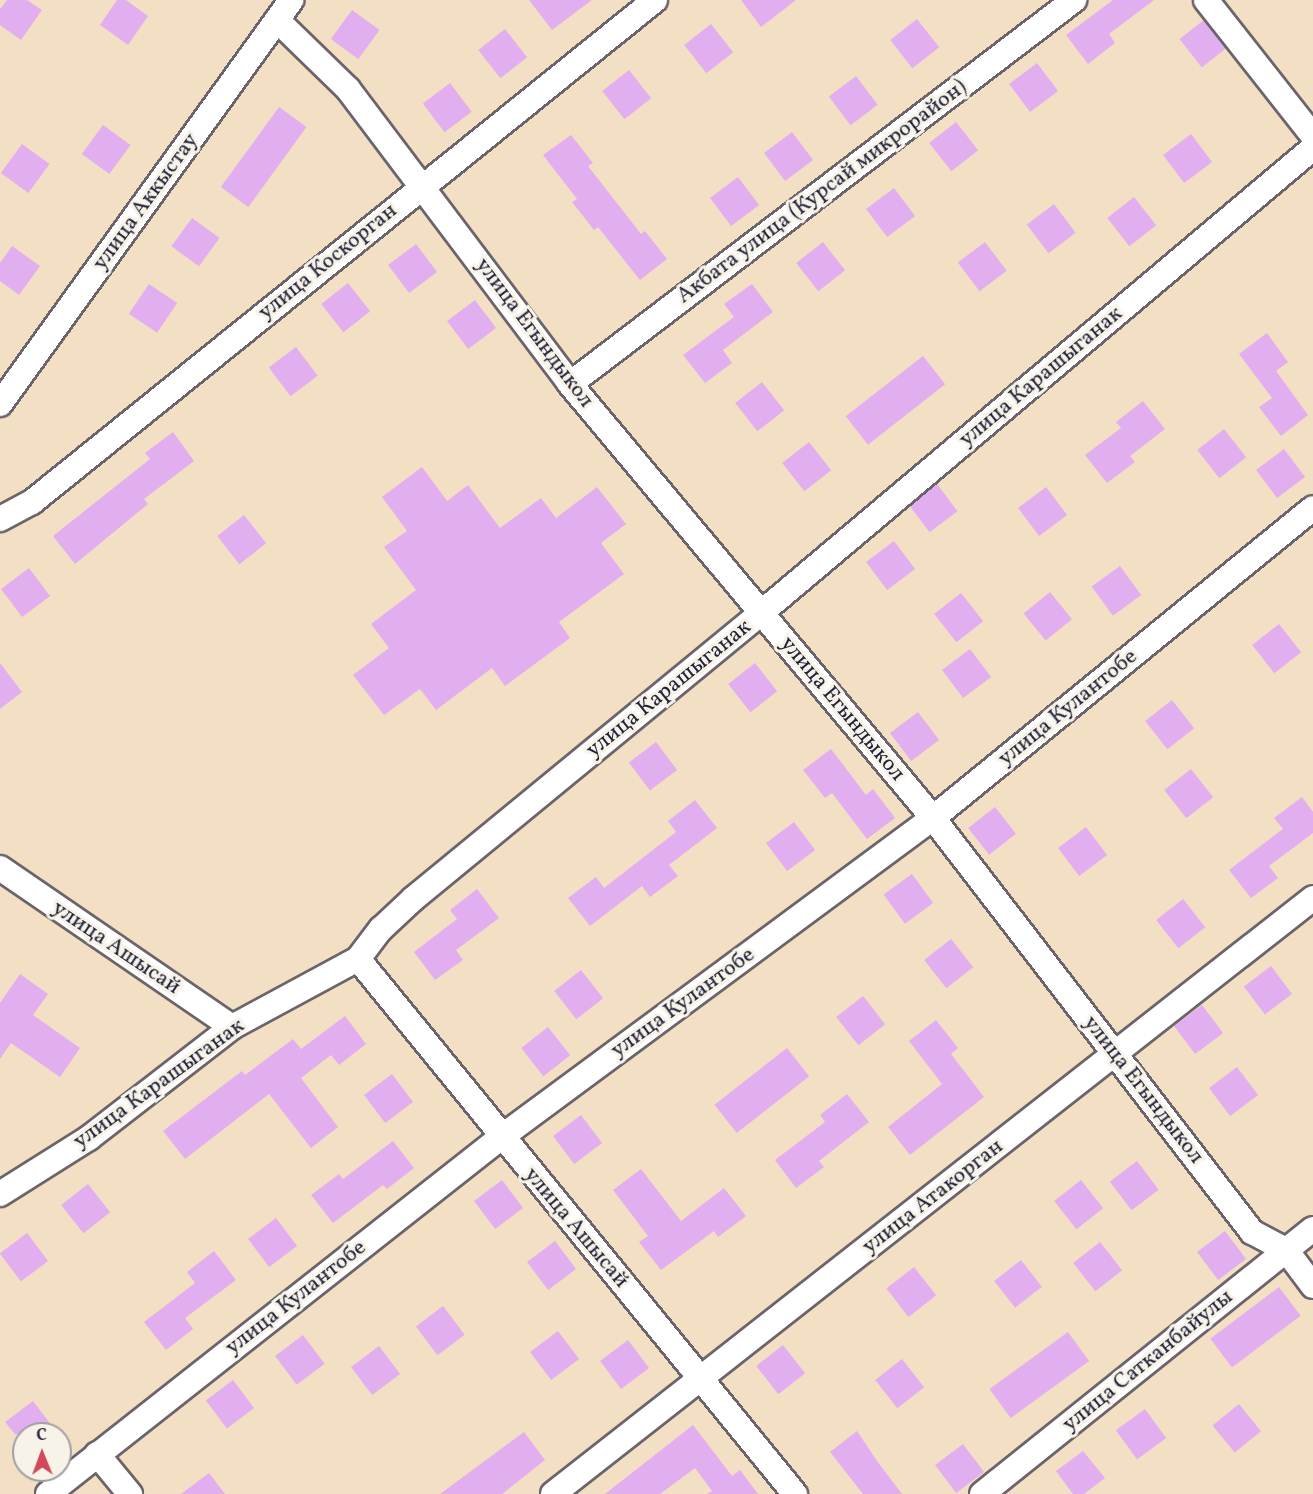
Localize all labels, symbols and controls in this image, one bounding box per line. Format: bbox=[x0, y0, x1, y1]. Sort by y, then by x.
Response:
street label: Акбата улица (Курсай микрорайон) bbox=[672, 74, 972, 310]
street label: улица Аккыстау bbox=[87, 128, 205, 276]
street label: улица Коскорган bbox=[253, 198, 403, 326]
street label: улица Егындыкол bbox=[469, 253, 599, 413]
street label: улица Карашыганак bbox=[954, 301, 1128, 453]
street label: улица Карашыганак bbox=[581, 614, 757, 764]
street label: улица Егындыкол bbox=[774, 631, 910, 787]
street label: улица Кулантобе bbox=[993, 644, 1143, 772]
street label: улица Ашысай bbox=[47, 895, 185, 1001]
street label: улица Кулантобе bbox=[606, 942, 760, 1064]
street label: улица Егындыкол bbox=[1077, 1011, 1209, 1169]
street label: улица Карашыганак bbox=[68, 1013, 250, 1155]
street label: улица Атакорган bbox=[857, 1134, 1009, 1260]
street label: улица Ашысай bbox=[518, 1162, 634, 1294]
street label: улица Кулантобе bbox=[220, 1235, 372, 1361]
street label: улица Сатканбайулы bbox=[1057, 1284, 1239, 1438]
north arrow bbox=[12, 1422, 72, 1482]
text: С bbox=[36, 1425, 47, 1447]

